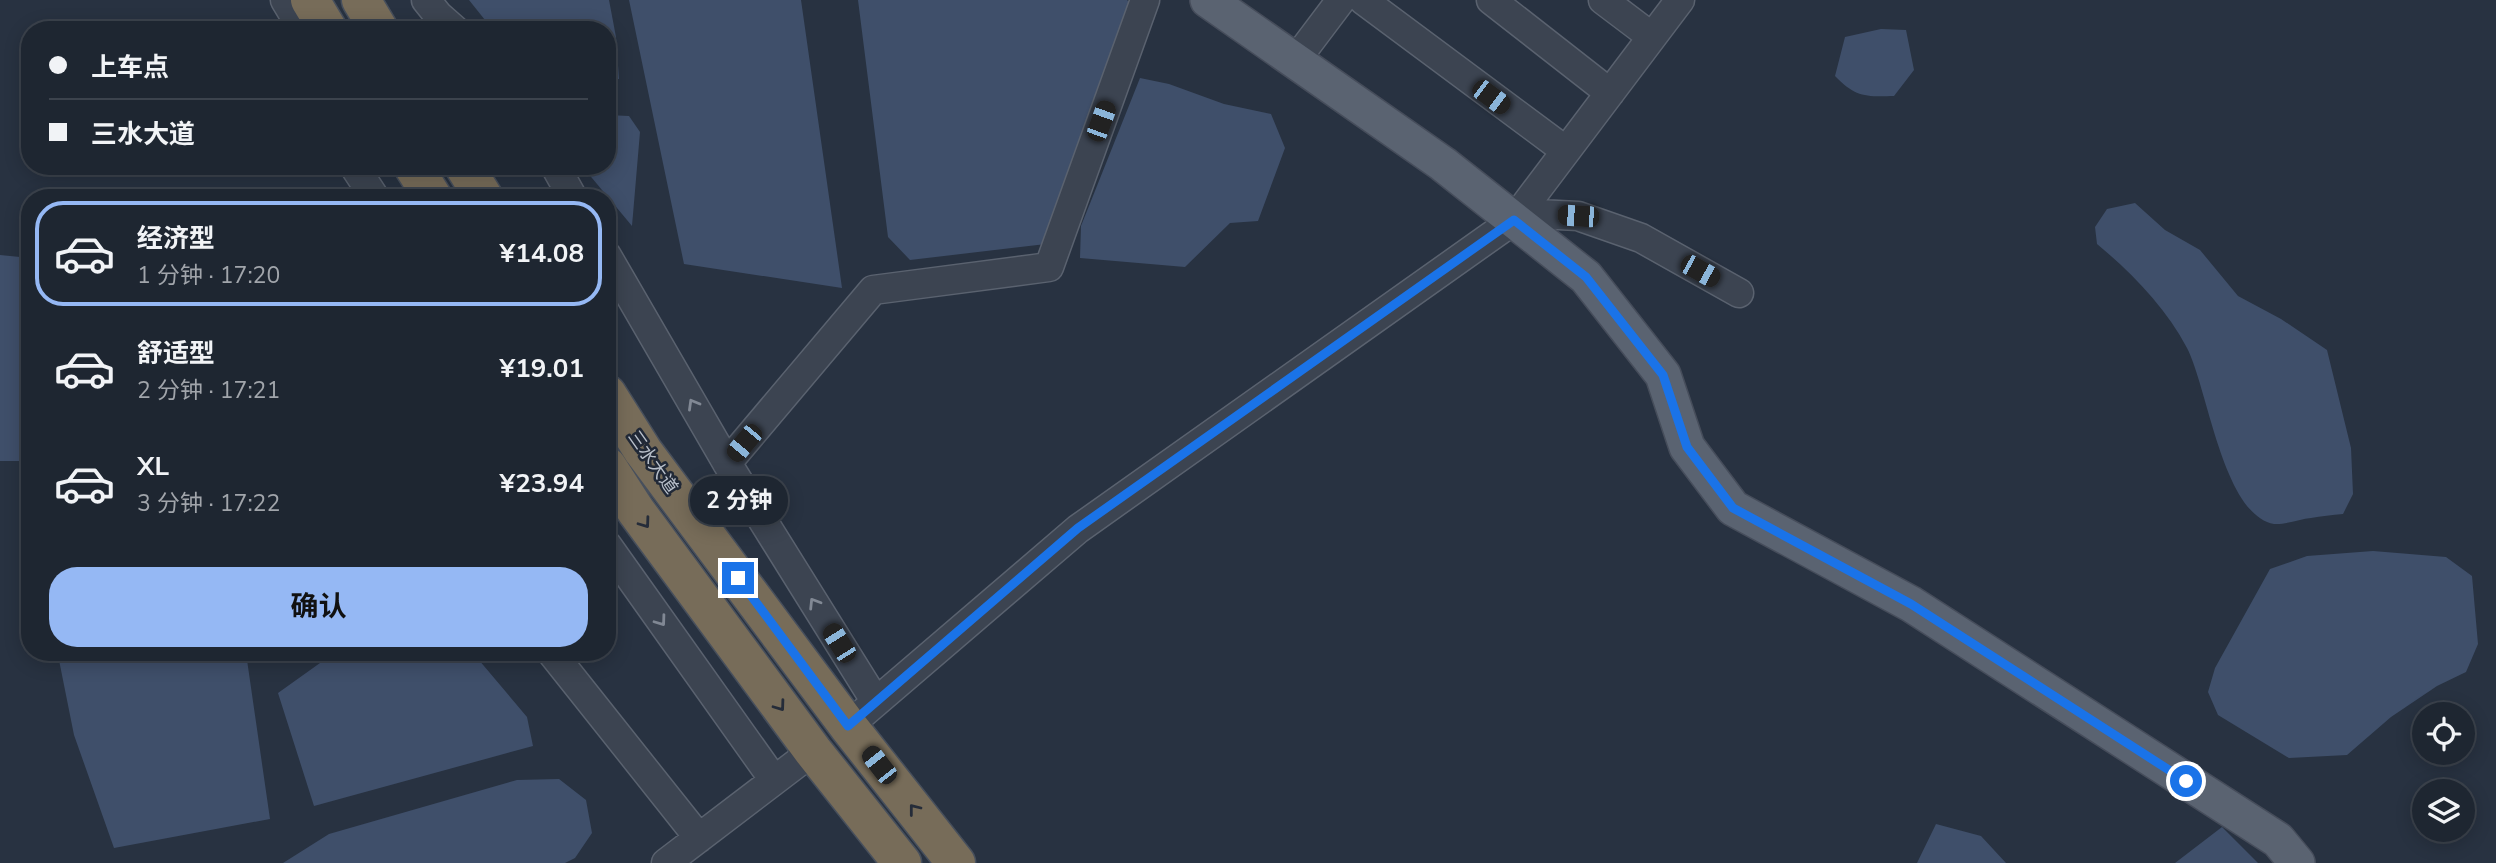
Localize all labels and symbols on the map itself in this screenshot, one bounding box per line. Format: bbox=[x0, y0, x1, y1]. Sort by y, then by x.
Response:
car bbox=[1468, 76, 1515, 118]
car bbox=[1084, 98, 1119, 144]
car bbox=[1557, 204, 1600, 228]
car bbox=[1677, 252, 1724, 290]
one-way arrow bbox=[688, 398, 701, 411]
car bbox=[723, 420, 766, 466]
street label: 三水大道 bbox=[623, 426, 683, 498]
callout: 2 分钟 bbox=[689, 476, 787, 526]
one-way arrow bbox=[637, 515, 649, 528]
route end bbox=[722, 562, 754, 594]
one-way arrow bbox=[810, 597, 823, 610]
one-way arrow bbox=[653, 613, 665, 626]
car bbox=[819, 620, 860, 666]
one-way arrow bbox=[772, 699, 784, 711]
car bbox=[858, 742, 901, 788]
route start bbox=[2170, 765, 2202, 797]
one-way arrow bbox=[910, 805, 922, 818]

